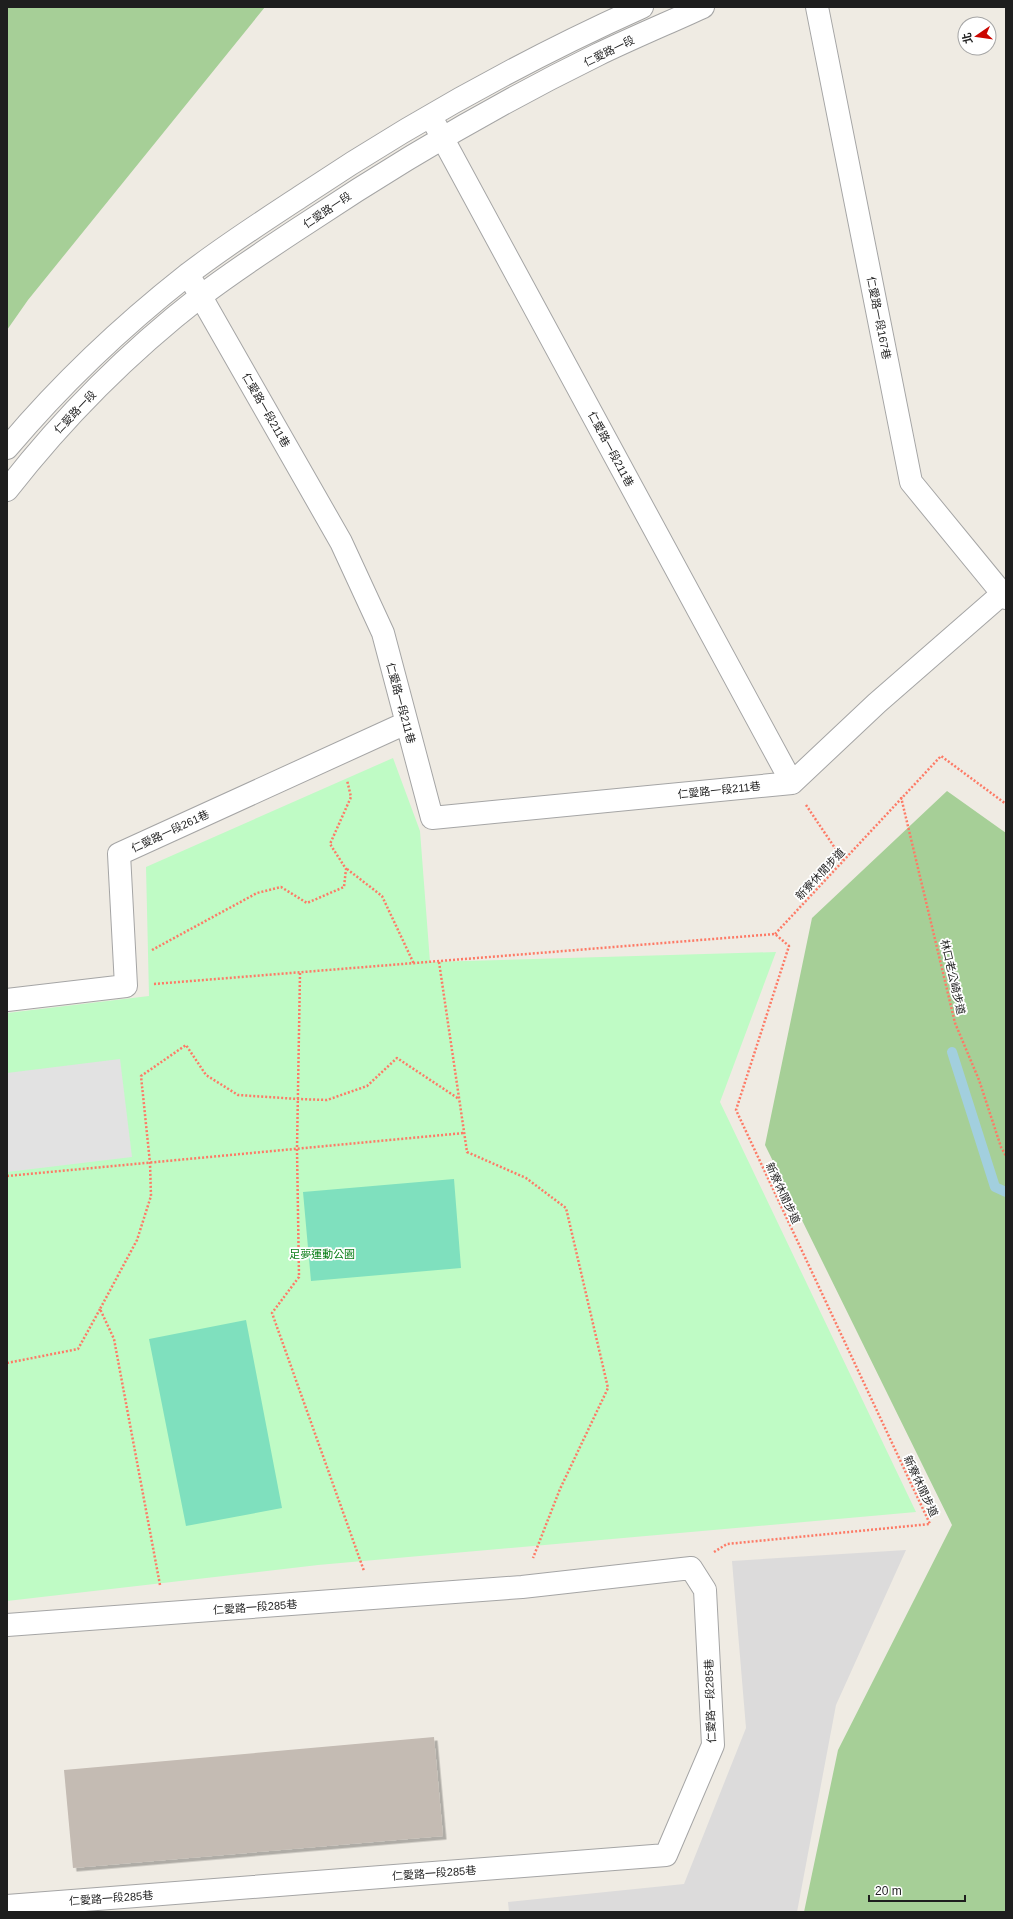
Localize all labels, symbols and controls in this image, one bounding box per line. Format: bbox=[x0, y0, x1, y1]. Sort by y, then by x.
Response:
north arrow bbox=[957, 16, 997, 56]
text: 北 bbox=[960, 32, 974, 45]
street label: 仁愛路一段 bbox=[582, 34, 636, 68]
street label: 仁愛路一段 bbox=[301, 190, 353, 230]
street label: 仁愛路一段167巷 bbox=[865, 275, 893, 361]
street label: 仁愛路一段211巷 bbox=[240, 371, 292, 449]
street label: 仁愛路一段 bbox=[52, 388, 98, 436]
street label: 仁愛路一段211巷 bbox=[586, 409, 636, 489]
street label: 仁愛路一段211巷 bbox=[384, 661, 418, 745]
street label: 仁愛路一段211巷 bbox=[677, 780, 761, 800]
street label: 仁愛路一段261巷 bbox=[129, 808, 211, 854]
street label: 新寮休閒步道 bbox=[793, 846, 847, 902]
street label: 林口老公崎步道 bbox=[938, 938, 968, 1016]
street label: 新寮休閒步道 bbox=[764, 1161, 802, 1225]
park label: 足夢運動公園 bbox=[289, 1248, 355, 1260]
street label: 新寮休閒步道 bbox=[902, 1454, 940, 1518]
street label: 仁愛路一段285巷 bbox=[213, 1598, 297, 1616]
street label: 仁愛路一段285巷 bbox=[703, 1659, 717, 1743]
street label: 仁愛路一段285巷 bbox=[392, 1864, 476, 1882]
scale bar bbox=[869, 1877, 965, 1903]
text: 20 m bbox=[875, 1884, 902, 1898]
street label: 仁愛路一段285巷 bbox=[69, 1889, 153, 1907]

